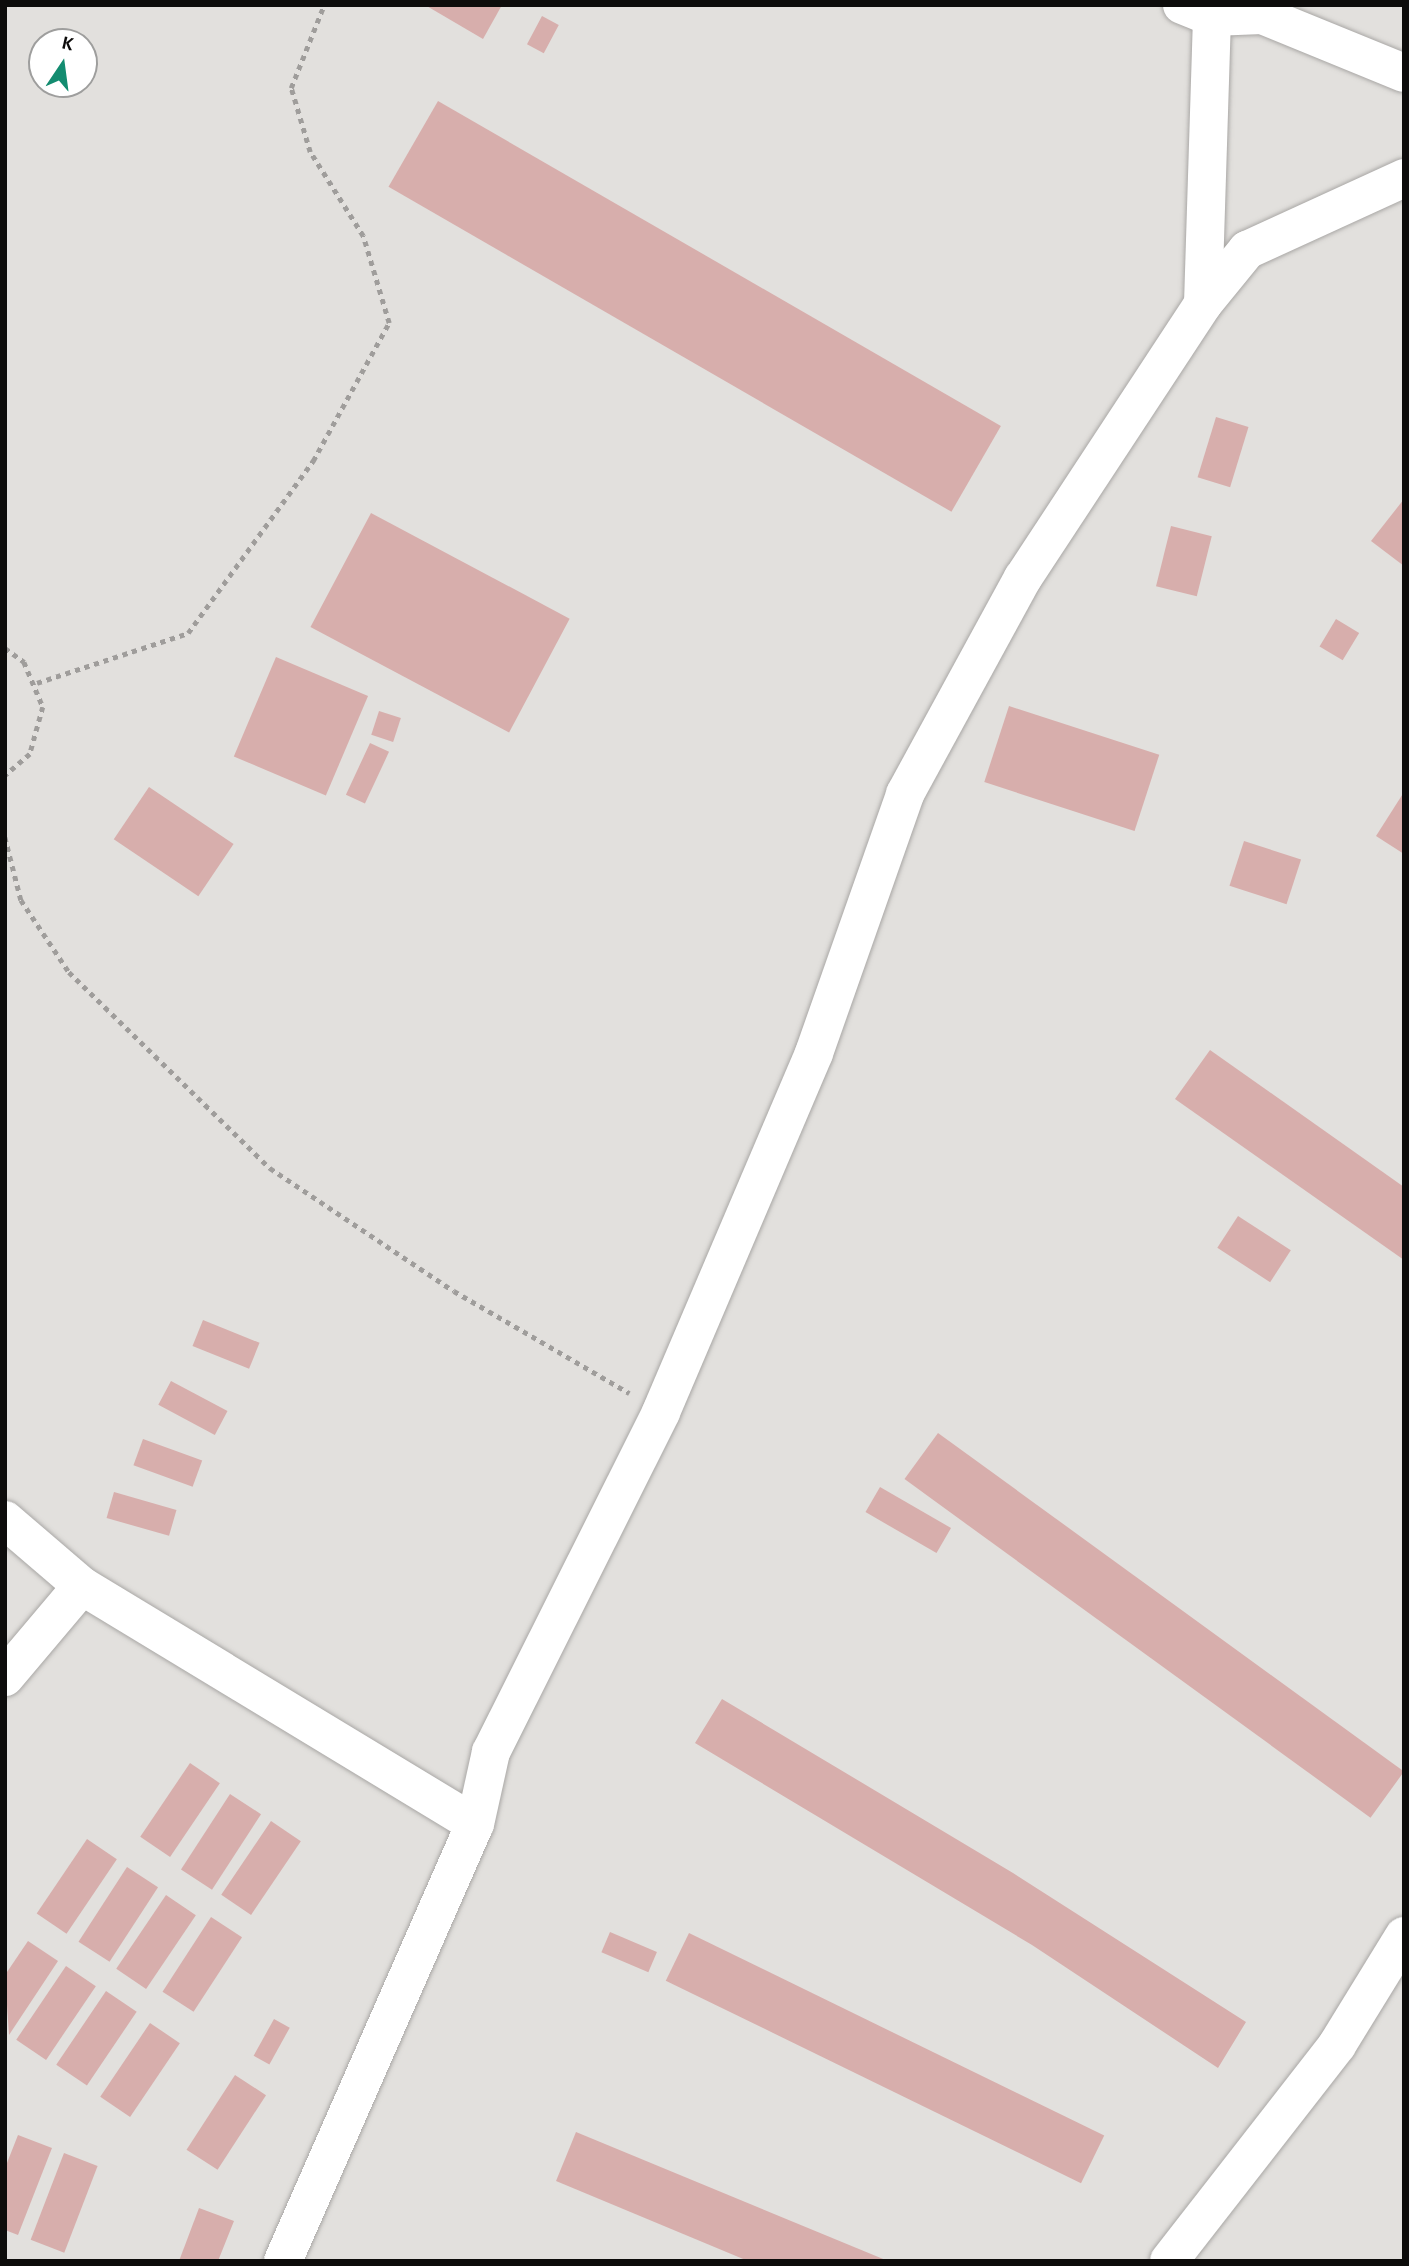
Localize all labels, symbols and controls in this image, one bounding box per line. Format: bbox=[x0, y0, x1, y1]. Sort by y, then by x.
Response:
north arrow bbox=[28, 28, 98, 98]
text: K bbox=[60, 33, 75, 55]

